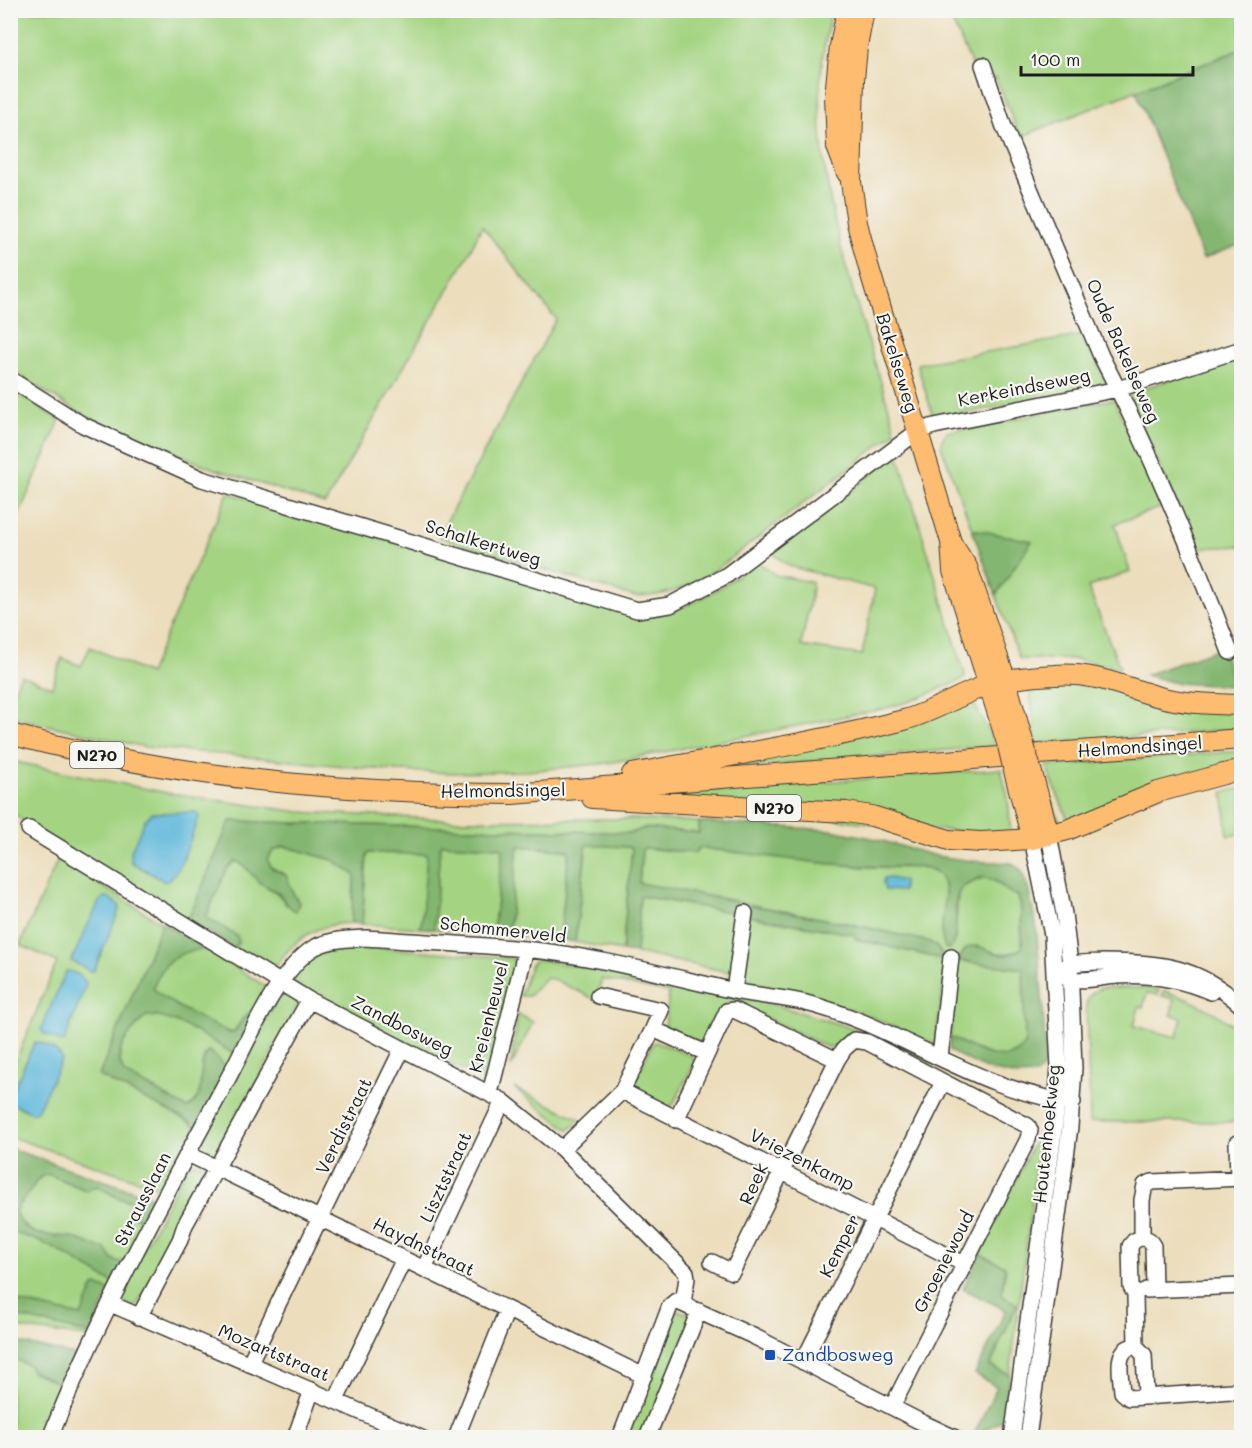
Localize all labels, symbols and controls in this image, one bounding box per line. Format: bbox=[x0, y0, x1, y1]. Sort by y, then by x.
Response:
scale bar bbox=[1021, 39, 1194, 77]
text: 100 m bbox=[1030, 47, 1080, 71]
street label: Oude Bakelseweg bbox=[1081, 275, 1166, 426]
street label: Bakelseweg bbox=[871, 310, 924, 415]
street label: Kerkeindseweg bbox=[956, 362, 1092, 412]
street label: Schalkertweg bbox=[422, 513, 544, 571]
street label: Helmondsingel bbox=[1077, 730, 1203, 762]
road number: N270 bbox=[70, 742, 124, 768]
street label: Helmondsingel bbox=[440, 777, 566, 803]
road number: N270 bbox=[747, 795, 801, 821]
street label: Schommerveld bbox=[439, 910, 568, 948]
street label: Kreienheuvel bbox=[463, 959, 513, 1075]
street label: Zandbosweg bbox=[347, 989, 457, 1061]
street label: Houtenhoekweg bbox=[1027, 1063, 1065, 1205]
street label: Verdistraat bbox=[309, 1073, 377, 1178]
street label: Vriezenkamp bbox=[746, 1122, 859, 1196]
street label: Lisztstraat bbox=[414, 1127, 477, 1226]
street label: Strausslaan bbox=[108, 1147, 176, 1250]
street label: Reek bbox=[733, 1159, 773, 1208]
street label: Groenewoud bbox=[907, 1207, 979, 1317]
street label: Kemper bbox=[813, 1210, 865, 1281]
street label: Haydnstraat bbox=[369, 1211, 480, 1281]
street label: Mozartstraat bbox=[215, 1318, 334, 1386]
place label: Zandbosweg bbox=[782, 1342, 893, 1366]
marker: Zandbosweg bbox=[763, 1348, 777, 1362]

